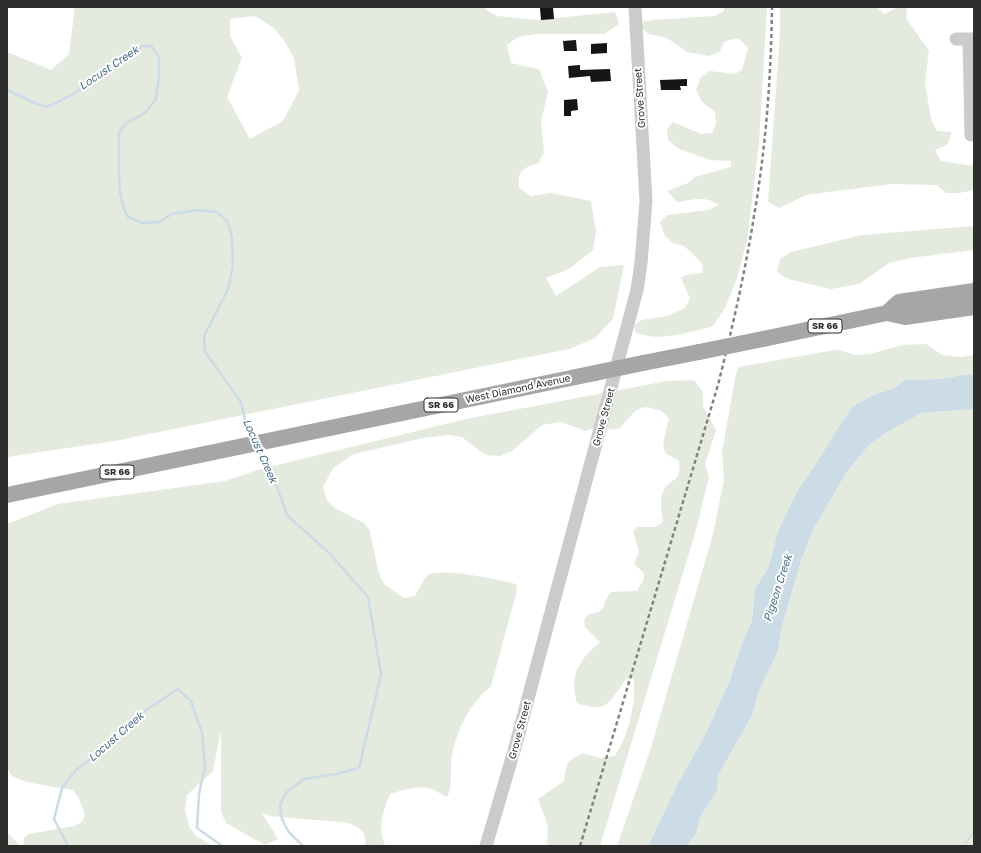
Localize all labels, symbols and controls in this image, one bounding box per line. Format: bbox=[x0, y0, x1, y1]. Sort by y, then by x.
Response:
water label: Locust Creek bbox=[77, 43, 141, 93]
street label: Grove Street bbox=[632, 68, 648, 128]
road number: SR 66 bbox=[808, 319, 842, 333]
street label: West Diamond Avenue bbox=[464, 372, 572, 406]
street label: Grove Street bbox=[590, 386, 618, 448]
road number: SR 66 bbox=[424, 398, 458, 412]
water label: Locust Creek bbox=[240, 417, 280, 485]
road number: SR 66 bbox=[100, 465, 134, 479]
water label: Pigeon Creek bbox=[761, 553, 795, 623]
street label: Grove Street bbox=[506, 699, 534, 761]
water label: Locust Creek bbox=[86, 709, 146, 765]

